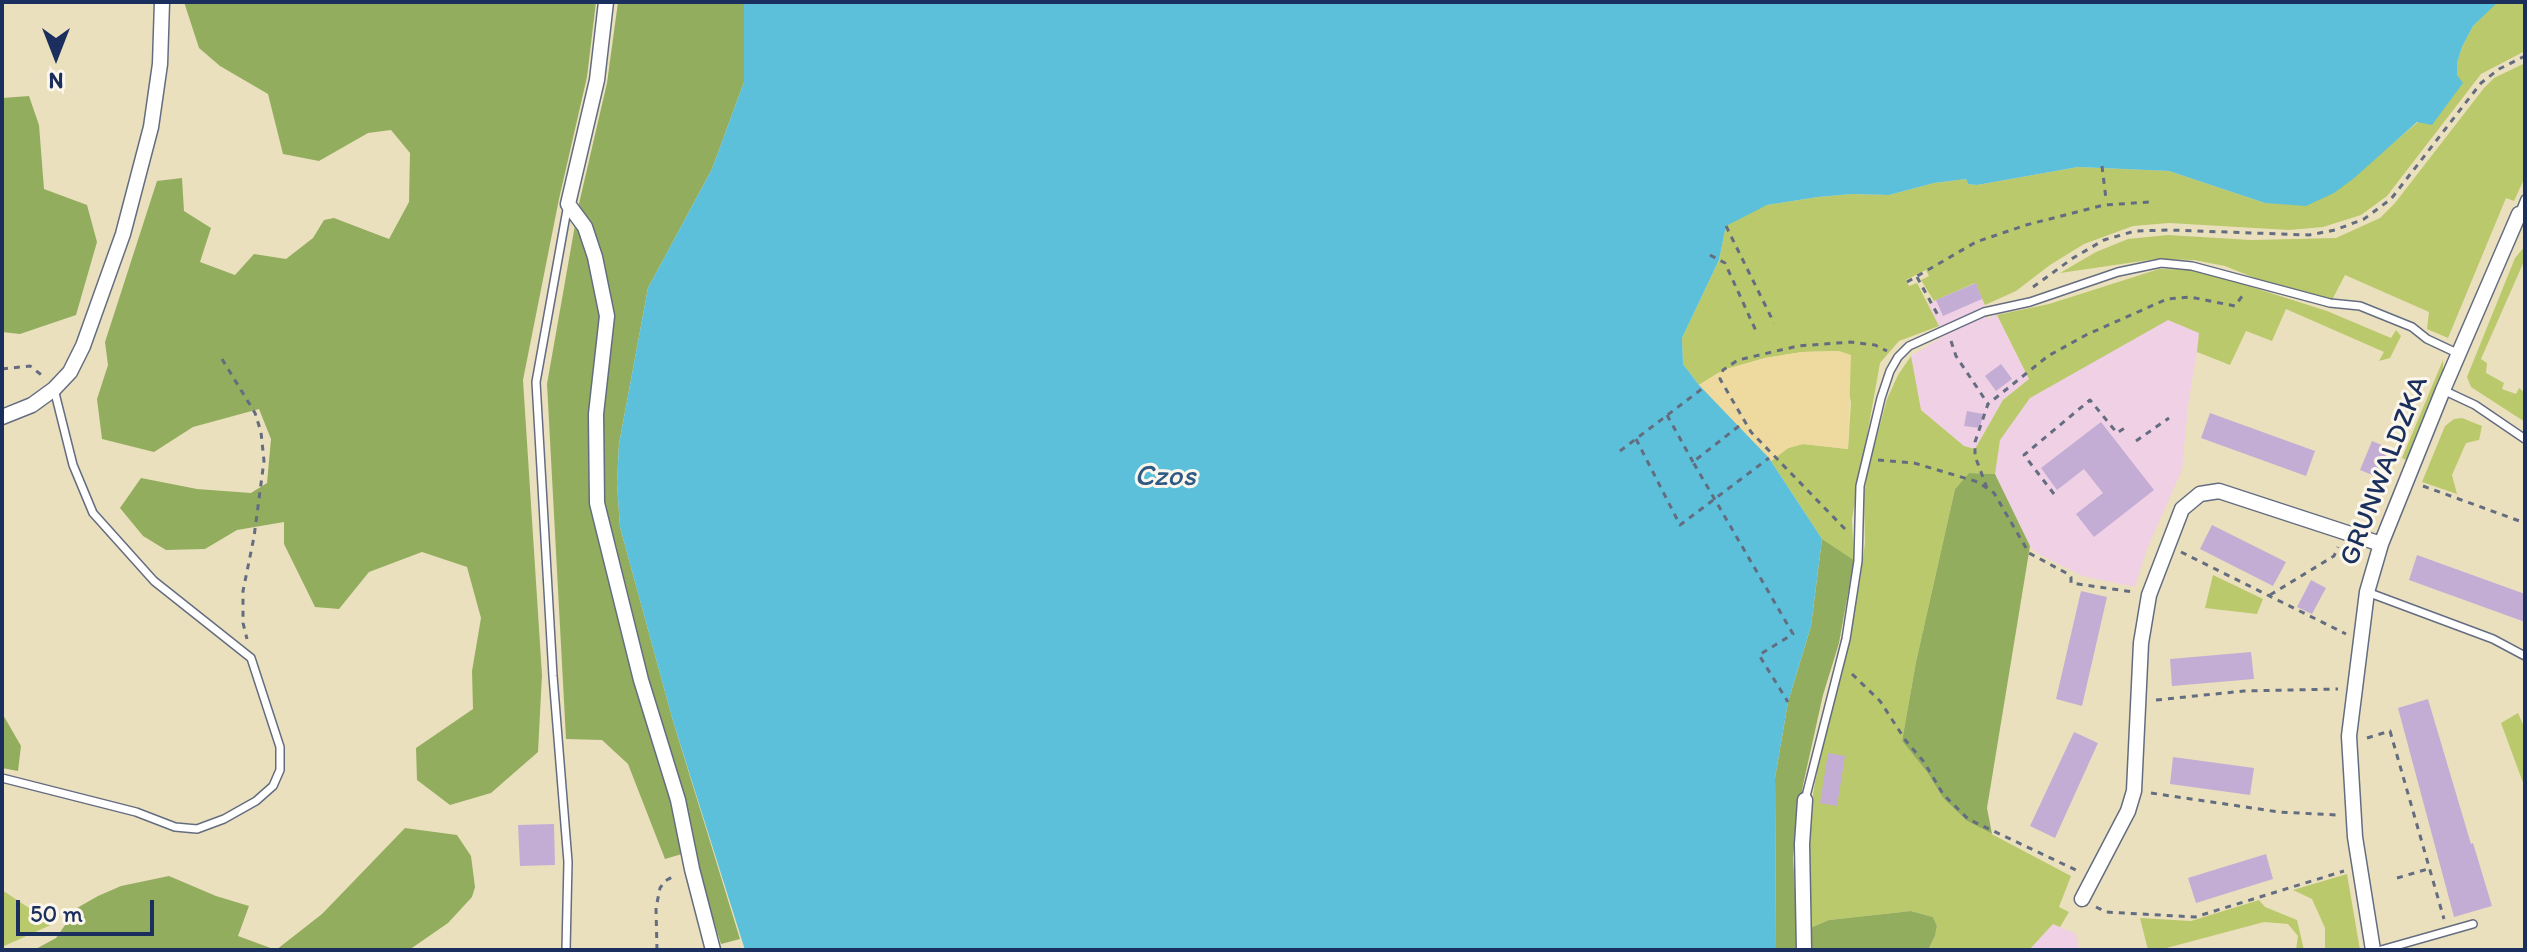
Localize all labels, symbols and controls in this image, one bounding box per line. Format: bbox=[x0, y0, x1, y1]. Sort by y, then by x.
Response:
north arrow bbox=[16, 16, 96, 96]
text: N bbox=[49, 67, 63, 94]
street label: GRUNWALDZKA bbox=[2333, 372, 2437, 570]
water label: Czos bbox=[1134, 459, 1196, 495]
scale bar bbox=[20, 884, 158, 934]
text: 50 m bbox=[30, 899, 83, 928]

